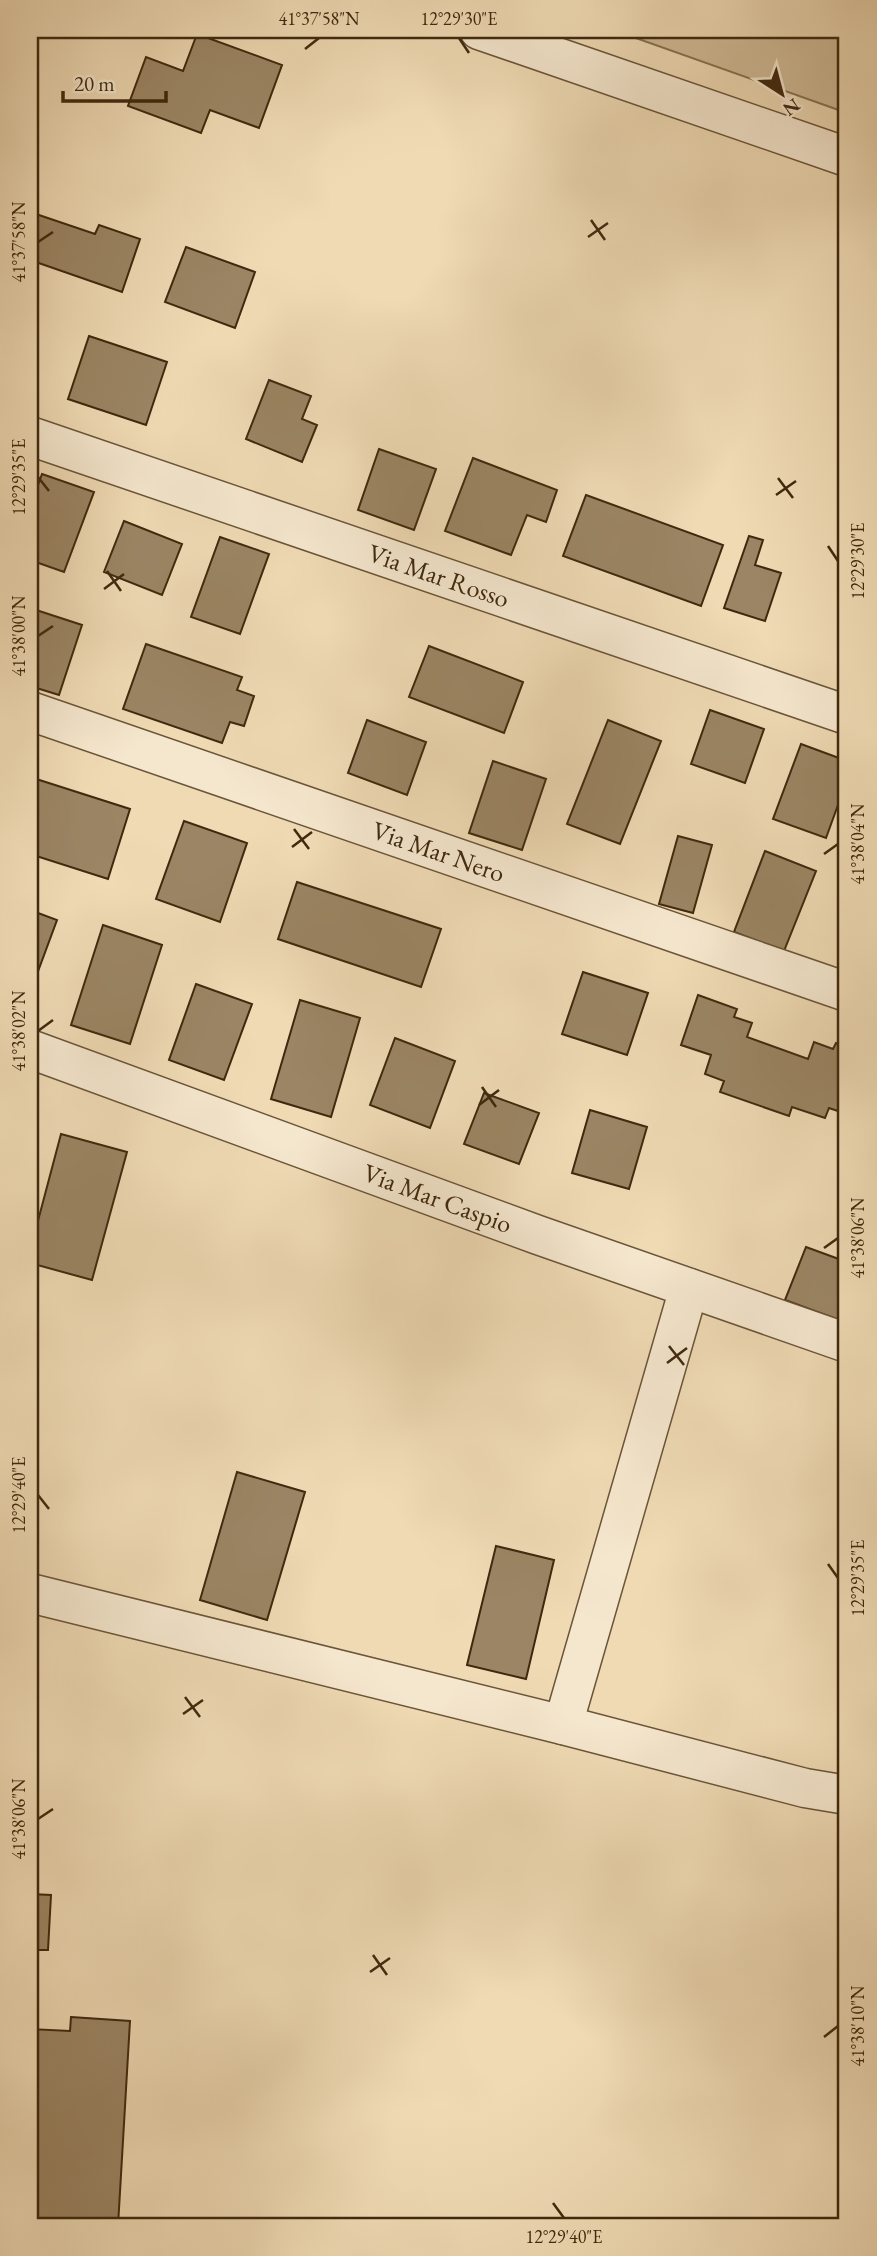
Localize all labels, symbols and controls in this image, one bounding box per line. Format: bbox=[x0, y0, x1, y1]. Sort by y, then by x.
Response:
text: 41°37'58"N bbox=[279, 7, 360, 30]
text: 12°29'30"E bbox=[421, 7, 497, 30]
scale bar bbox=[63, 60, 166, 104]
north arrow bbox=[748, 60, 818, 130]
text: 20 m bbox=[74, 70, 115, 97]
text: N bbox=[778, 93, 805, 122]
text: 41°37'58"N bbox=[7, 201, 30, 282]
text: 12°29'35"E bbox=[7, 439, 30, 515]
text: 12°29'30"E bbox=[846, 523, 869, 599]
street label: Via Mar Rosso bbox=[364, 536, 514, 615]
text: 41°38'00"N bbox=[7, 595, 30, 676]
text: 41°38'04"N bbox=[846, 803, 869, 884]
street label: Via Mar Nero bbox=[368, 813, 509, 890]
text: 41°38'02"N bbox=[7, 990, 30, 1071]
street label: Via Mar Caspio bbox=[358, 1155, 517, 1241]
text: 41°38'06"N bbox=[846, 1197, 869, 1278]
text: 12°29'40"E bbox=[7, 1457, 30, 1533]
text: 12°29'35"E bbox=[846, 1540, 869, 1616]
text: 41°38'06"N bbox=[7, 1778, 30, 1859]
text: 41°38'10"N bbox=[846, 1985, 869, 2066]
text: 12°29'40"E bbox=[526, 2225, 602, 2248]

